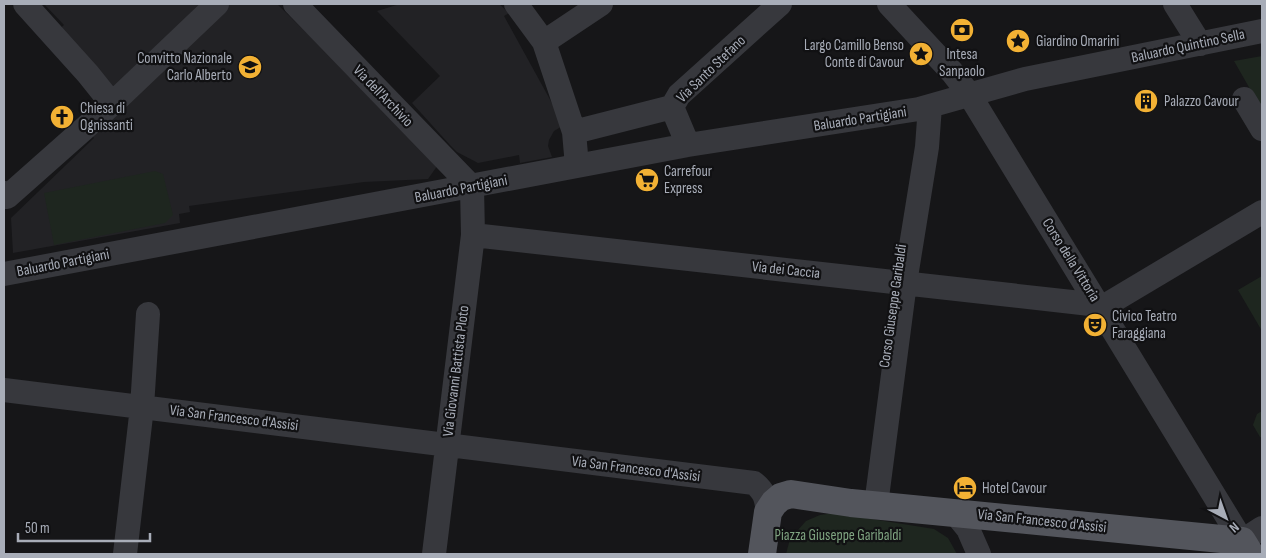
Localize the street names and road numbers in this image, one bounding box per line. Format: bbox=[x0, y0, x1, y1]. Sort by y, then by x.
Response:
street label: Baluardo Quintino Sella bbox=[1130, 25, 1247, 67]
street label: Via Santo Stefano bbox=[672, 31, 750, 107]
street label: Via dell'Archivio bbox=[349, 61, 417, 131]
street label: Baluardo Partigiani bbox=[812, 102, 908, 136]
street label: Baluardo Partigiani bbox=[413, 171, 509, 207]
street label: Corso della Vittoria bbox=[1038, 215, 1104, 306]
street label: Corso Giuseppe Garibaldi bbox=[875, 243, 911, 369]
street label: Baluardo Partigiani bbox=[15, 245, 111, 281]
street label: Via dei Caccia bbox=[751, 257, 821, 283]
street label: Via Giovanni Battista Ploto bbox=[439, 304, 473, 438]
street label: Via San Francesco d'Assisi bbox=[169, 401, 299, 435]
street label: Via San Francesco d'Assisi bbox=[571, 452, 701, 486]
street label: Via San Francesco d'Assisi bbox=[977, 505, 1107, 537]

